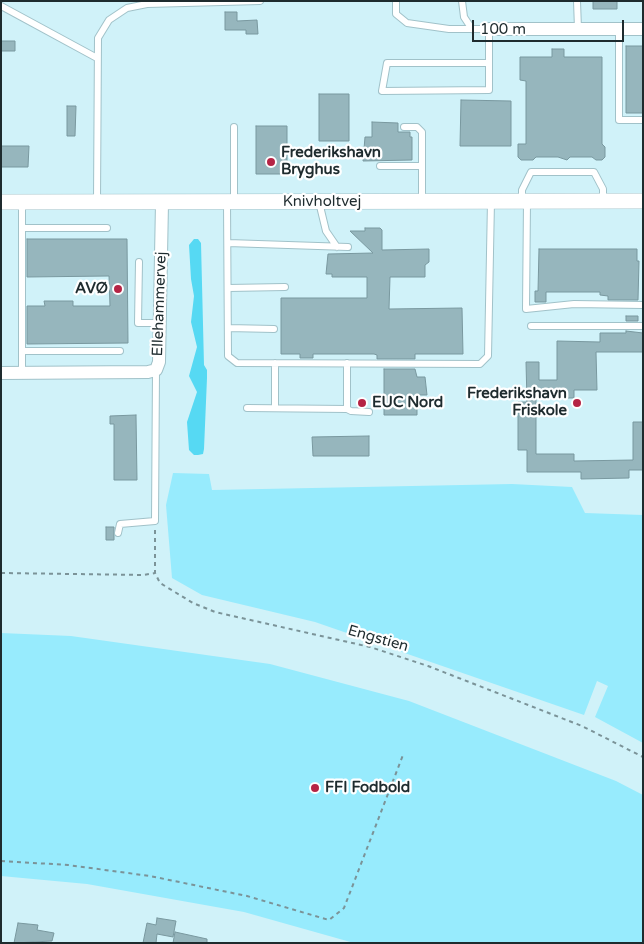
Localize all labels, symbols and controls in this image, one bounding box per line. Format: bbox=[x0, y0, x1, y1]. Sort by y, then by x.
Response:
scale bar bbox=[474, 10, 626, 42]
text: 100 m bbox=[480, 20, 526, 38]
place label: Frederikshavn Bryghus bbox=[281, 144, 381, 179]
marker: Frederikshavn Bryghus bbox=[265, 156, 277, 168]
street label: Knivholtvej bbox=[283, 193, 361, 211]
street label: Ellehammervej bbox=[149, 251, 171, 357]
place label: AVØ bbox=[75, 280, 108, 298]
marker: AVØ bbox=[112, 283, 124, 295]
place label: Frederikshavn Friskole bbox=[467, 385, 567, 420]
place label: EUC Nord bbox=[372, 394, 443, 412]
marker: EUC Nord bbox=[356, 397, 368, 409]
marker: Frederikshavn Friskole bbox=[571, 397, 583, 409]
street label: Engstien bbox=[346, 622, 410, 656]
place label: FFI Fodbold bbox=[325, 779, 410, 797]
marker: FFI Fodbold bbox=[309, 782, 321, 794]

